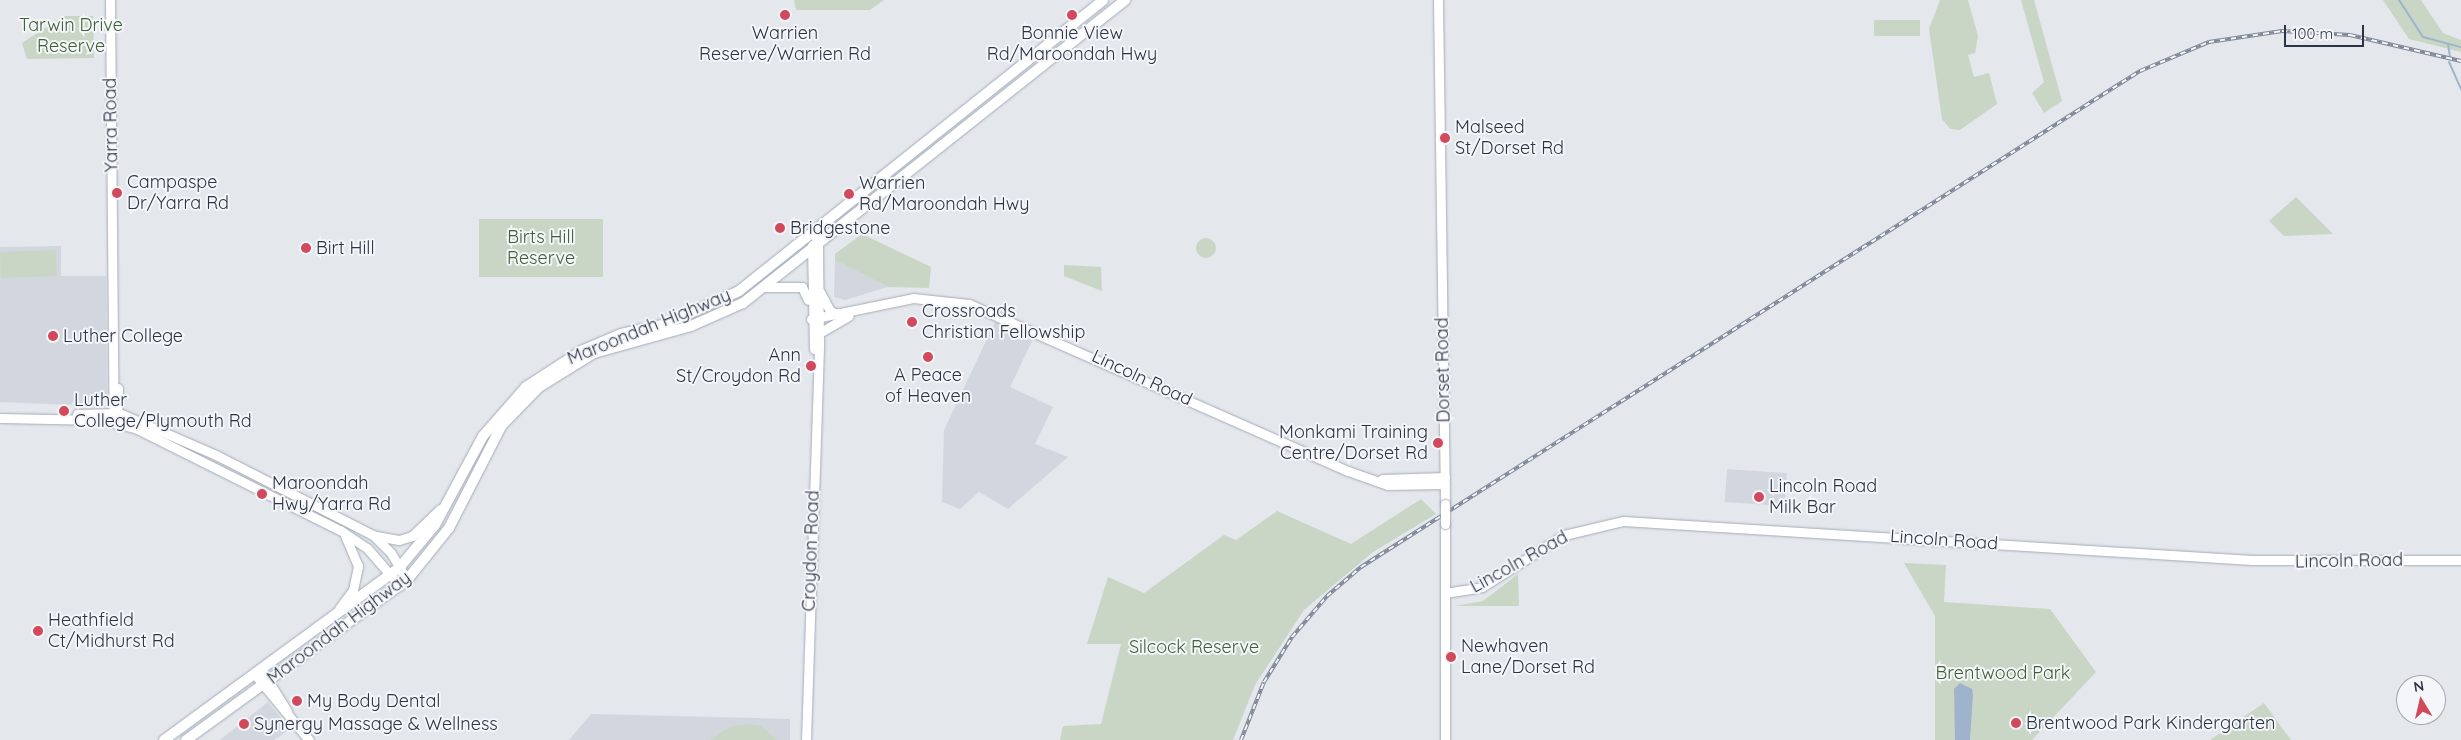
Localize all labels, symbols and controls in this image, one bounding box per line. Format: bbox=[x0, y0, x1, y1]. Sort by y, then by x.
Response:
marker: Warrien Reserve/Warrien Rd bbox=[779, 9, 791, 21]
marker: Bonnie View Rd/Maroondah Hwy bbox=[1066, 9, 1078, 21]
park label: Tarwin Drive Reserve bbox=[19, 15, 123, 58]
scale bar bbox=[2286, 15, 2366, 47]
place label: Warrien Reserve/Warrien Rd bbox=[699, 23, 871, 66]
place label: Bonnie View Rd/Maroondah Hwy bbox=[987, 23, 1157, 66]
text: 100 m bbox=[2292, 24, 2333, 43]
street label: Yarra Road bbox=[99, 78, 123, 172]
place label: Malseed St/Dorset Rd bbox=[1455, 117, 1564, 160]
marker: Malseed St/Dorset Rd bbox=[1439, 132, 1451, 144]
place label: Campaspe Dr/Yarra Rd bbox=[127, 172, 229, 214]
place label: Warrien Rd/Maroondah Hwy bbox=[859, 173, 1029, 215]
marker: Campaspe Dr/Yarra Rd bbox=[111, 187, 123, 199]
marker: Warrien Rd/Maroondah Hwy bbox=[843, 188, 855, 200]
place label: Bridgestone bbox=[790, 217, 890, 239]
marker: Bridgestone bbox=[774, 222, 786, 234]
park label: Birts Hill Reserve bbox=[507, 227, 575, 270]
place label: Birt Hill bbox=[316, 237, 375, 259]
marker: Birt Hill bbox=[300, 242, 312, 254]
street label: Maroondah Highway bbox=[564, 284, 734, 370]
place label: Crossroads Christian Fellowship bbox=[922, 301, 1085, 344]
marker: Crossroads Christian Fellowship bbox=[906, 316, 918, 328]
street label: Dorset Road bbox=[1431, 317, 1455, 423]
place label: Luther College bbox=[63, 325, 183, 347]
marker: Luther College bbox=[47, 330, 59, 342]
place label: Ann St/Croydon Rd bbox=[676, 345, 801, 388]
street label: Lincoln Road bbox=[1088, 345, 1196, 411]
marker: A Peace of Heaven bbox=[922, 351, 934, 363]
marker: Ann St/Croydon Rd bbox=[805, 360, 817, 372]
place label: A Peace of Heaven bbox=[885, 365, 971, 408]
place label: Luther College/Plymouth Rd bbox=[74, 390, 252, 432]
marker: Luther College/Plymouth Rd bbox=[58, 405, 70, 417]
place label: Monkami Training Centre/Dorset Rd bbox=[1279, 422, 1428, 464]
marker: Monkami Training Centre/Dorset Rd bbox=[1432, 437, 1444, 449]
place label: Maroondah Hwy/Yarra Rd bbox=[272, 473, 391, 516]
place label: Lincoln Road Milk Bar bbox=[1769, 476, 1877, 518]
marker: Maroondah Hwy/Yarra Rd bbox=[256, 488, 268, 500]
street label: Croydon Road bbox=[798, 490, 824, 612]
marker: Lincoln Road Milk Bar bbox=[1753, 491, 1765, 503]
street label: Lincoln Road bbox=[1889, 525, 1999, 555]
street label: Lincoln Road bbox=[1466, 526, 1572, 598]
street label: Lincoln Road bbox=[2295, 549, 2403, 573]
street label: Maroondah Highway bbox=[263, 567, 415, 689]
place label: Heathfield Ct/Midhurst Rd bbox=[48, 610, 175, 652]
marker: Heathfield Ct/Midhurst Rd bbox=[32, 625, 44, 637]
park label: Silcock Reserve bbox=[1129, 636, 1259, 658]
place label: Newhaven Lane/Dorset Rd bbox=[1461, 636, 1595, 679]
marker: Newhaven Lane/Dorset Rd bbox=[1445, 651, 1457, 663]
park label: Brentwood Park bbox=[1936, 662, 2070, 684]
north arrow bbox=[2396, 675, 2446, 725]
text: N bbox=[2412, 676, 2425, 696]
place label: My Body Dental bbox=[307, 690, 440, 712]
marker: My Body Dental bbox=[291, 695, 303, 707]
place label: Brentwood Park Kindergarten bbox=[2026, 712, 2275, 734]
place label: Synergy Massage & Wellness bbox=[254, 713, 498, 735]
marker: Brentwood Park Kindergarten bbox=[2010, 717, 2022, 729]
marker: Synergy Massage & Wellness bbox=[238, 718, 250, 730]

